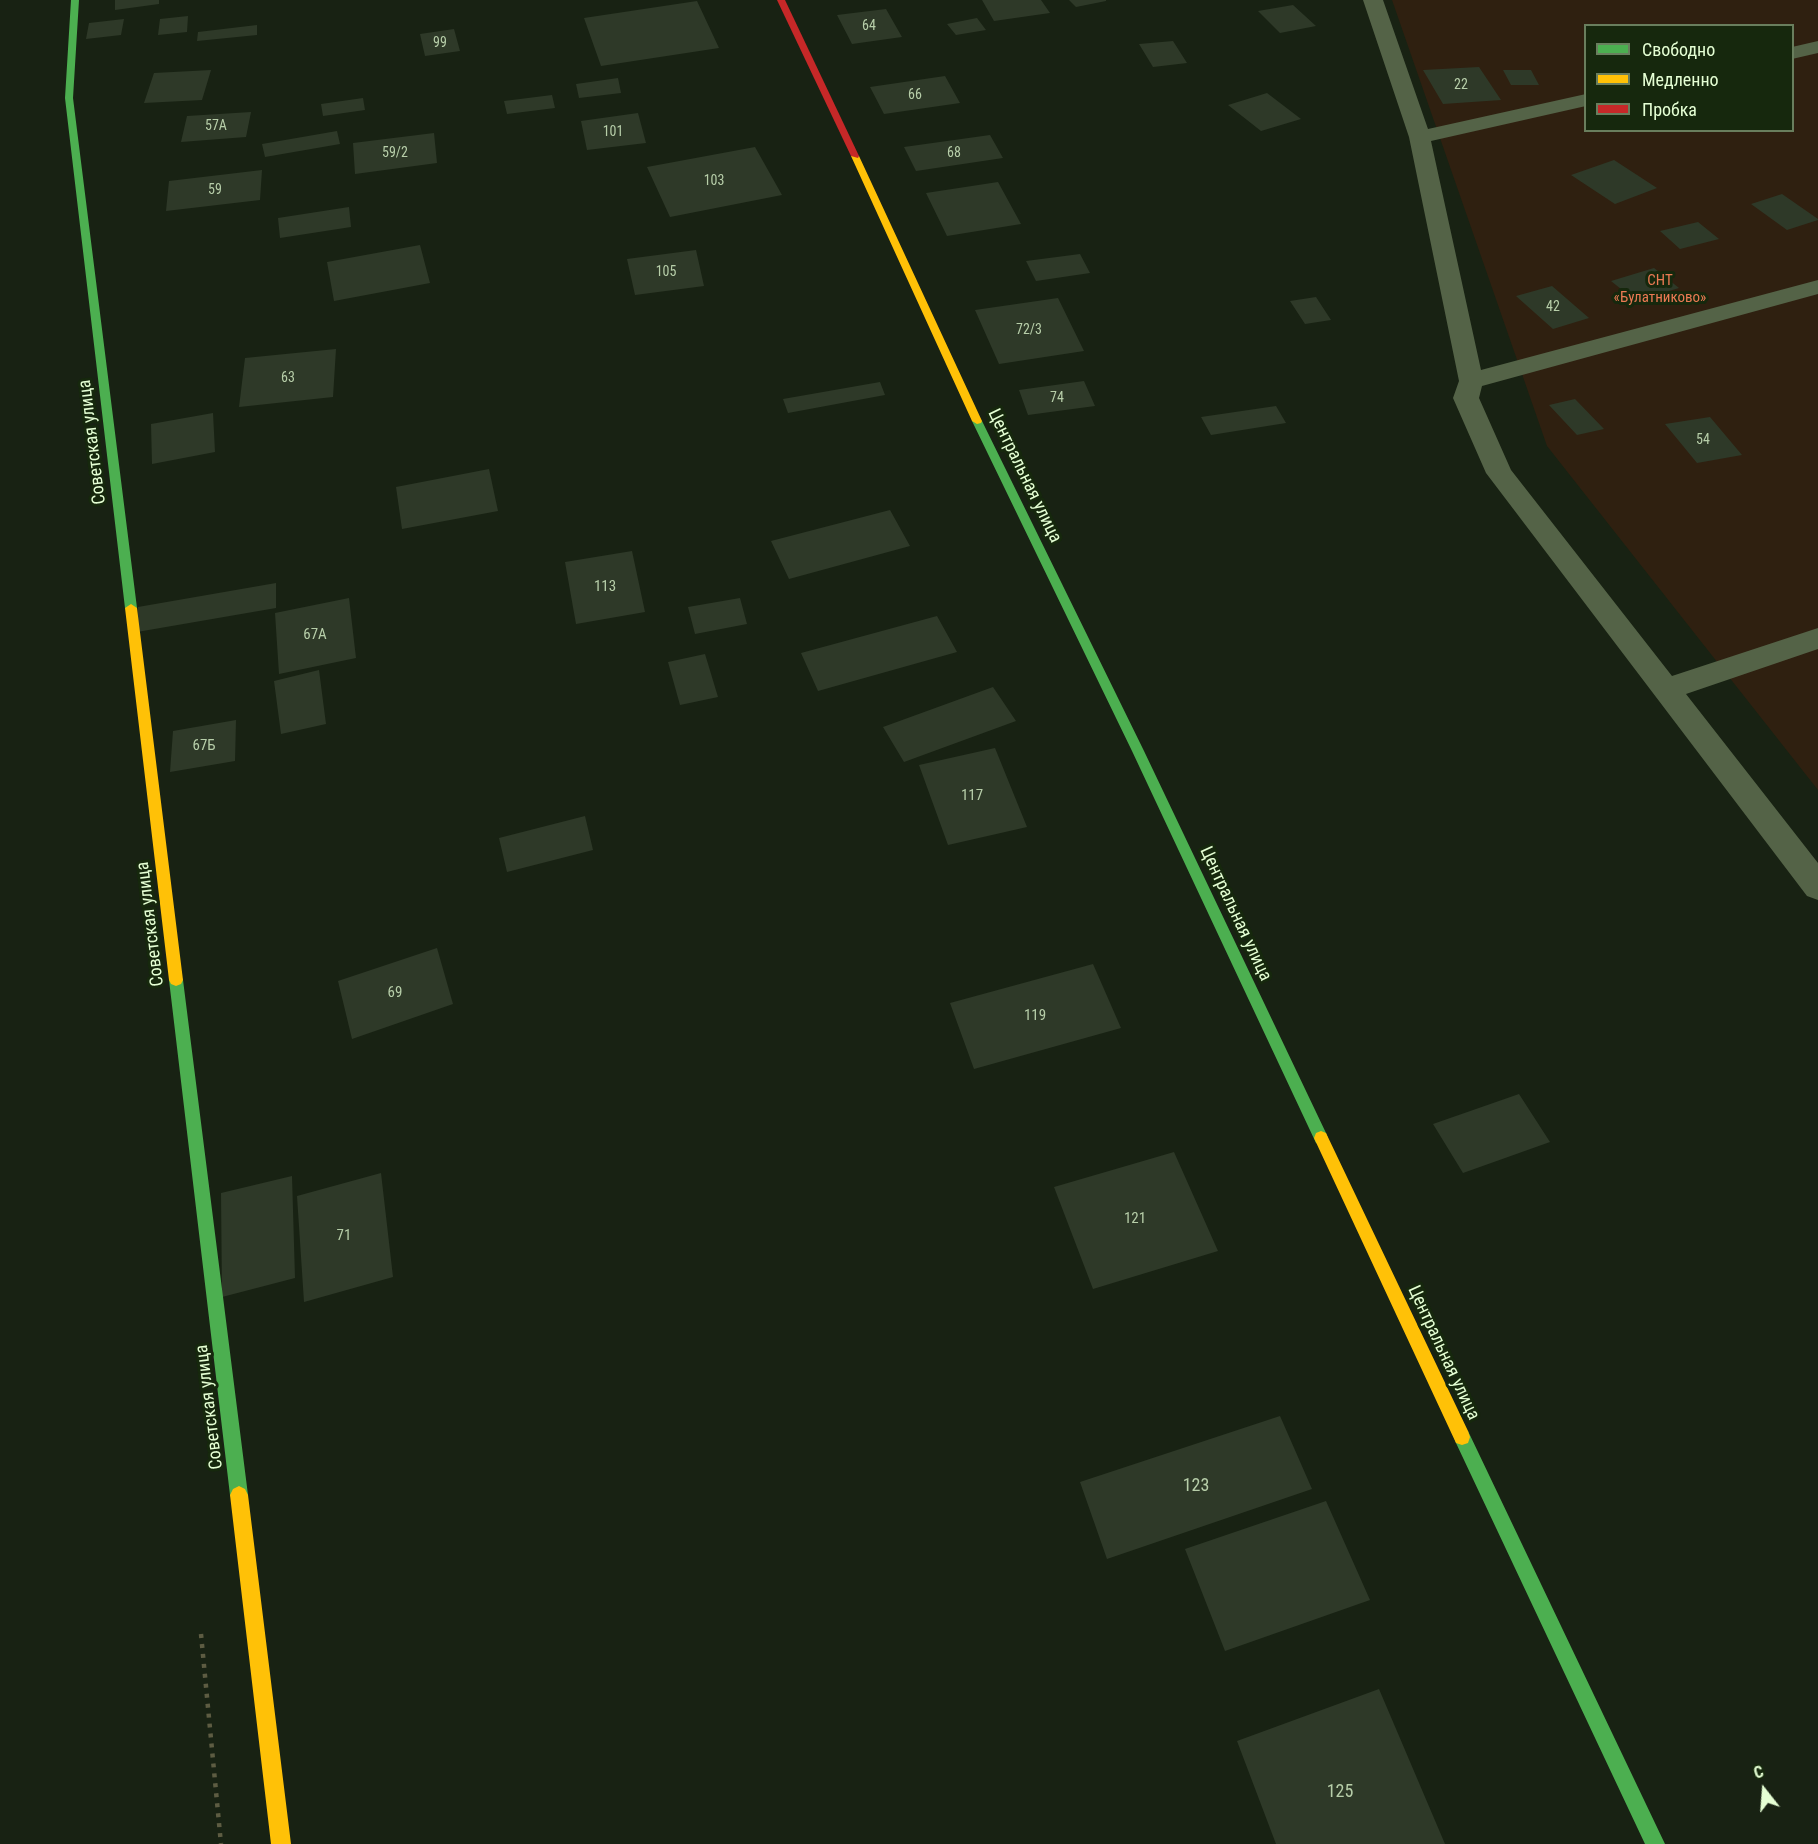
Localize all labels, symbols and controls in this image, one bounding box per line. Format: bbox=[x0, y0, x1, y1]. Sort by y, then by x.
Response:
house number: 64 bbox=[862, 18, 876, 34]
legend bbox=[1584, 24, 1794, 132]
house number: 99 bbox=[433, 35, 447, 51]
text: Свободно bbox=[1642, 39, 1715, 60]
text: Медленно bbox=[1642, 69, 1719, 90]
house number: 22 bbox=[1454, 77, 1468, 93]
house number: 66 bbox=[908, 87, 922, 103]
text: Пробка bbox=[1642, 99, 1697, 120]
house number: 57А bbox=[205, 118, 227, 134]
house number: 101 bbox=[603, 124, 623, 140]
house number: 59/2 bbox=[382, 145, 408, 161]
house number: 68 bbox=[947, 145, 961, 161]
house number: 103 bbox=[704, 173, 724, 189]
house number: 59 bbox=[208, 182, 222, 198]
house number: 105 bbox=[656, 264, 676, 280]
park label: СНТ «Булатниково» bbox=[1614, 272, 1706, 307]
house number: 42 bbox=[1546, 299, 1560, 315]
house number: 72/3 bbox=[1016, 322, 1042, 338]
house number: 63 bbox=[281, 370, 295, 386]
street label: Советская улица bbox=[75, 378, 111, 506]
house number: 74 bbox=[1050, 390, 1064, 406]
street label: Центральная улица bbox=[982, 406, 1066, 546]
house number: 54 bbox=[1696, 432, 1710, 448]
house number: 113 bbox=[594, 578, 616, 596]
house number: 67А bbox=[303, 626, 327, 644]
house number: 67Б bbox=[192, 737, 216, 755]
house number: 117 bbox=[961, 787, 983, 805]
street label: Центральная улица bbox=[1194, 843, 1276, 985]
street label: Советская улица bbox=[133, 860, 169, 988]
house number: 69 bbox=[388, 984, 402, 1002]
house number: 119 bbox=[1024, 1007, 1046, 1025]
house number: 121 bbox=[1124, 1210, 1146, 1228]
house number: 71 bbox=[337, 1227, 351, 1245]
street label: Центральная улица bbox=[1402, 1282, 1484, 1424]
street label: Советская улица bbox=[192, 1343, 228, 1471]
house number: 123 bbox=[1183, 1475, 1209, 1497]
north arrow bbox=[1734, 1760, 1794, 1820]
text: С bbox=[1751, 1762, 1766, 1783]
house number: 125 bbox=[1327, 1781, 1353, 1803]

